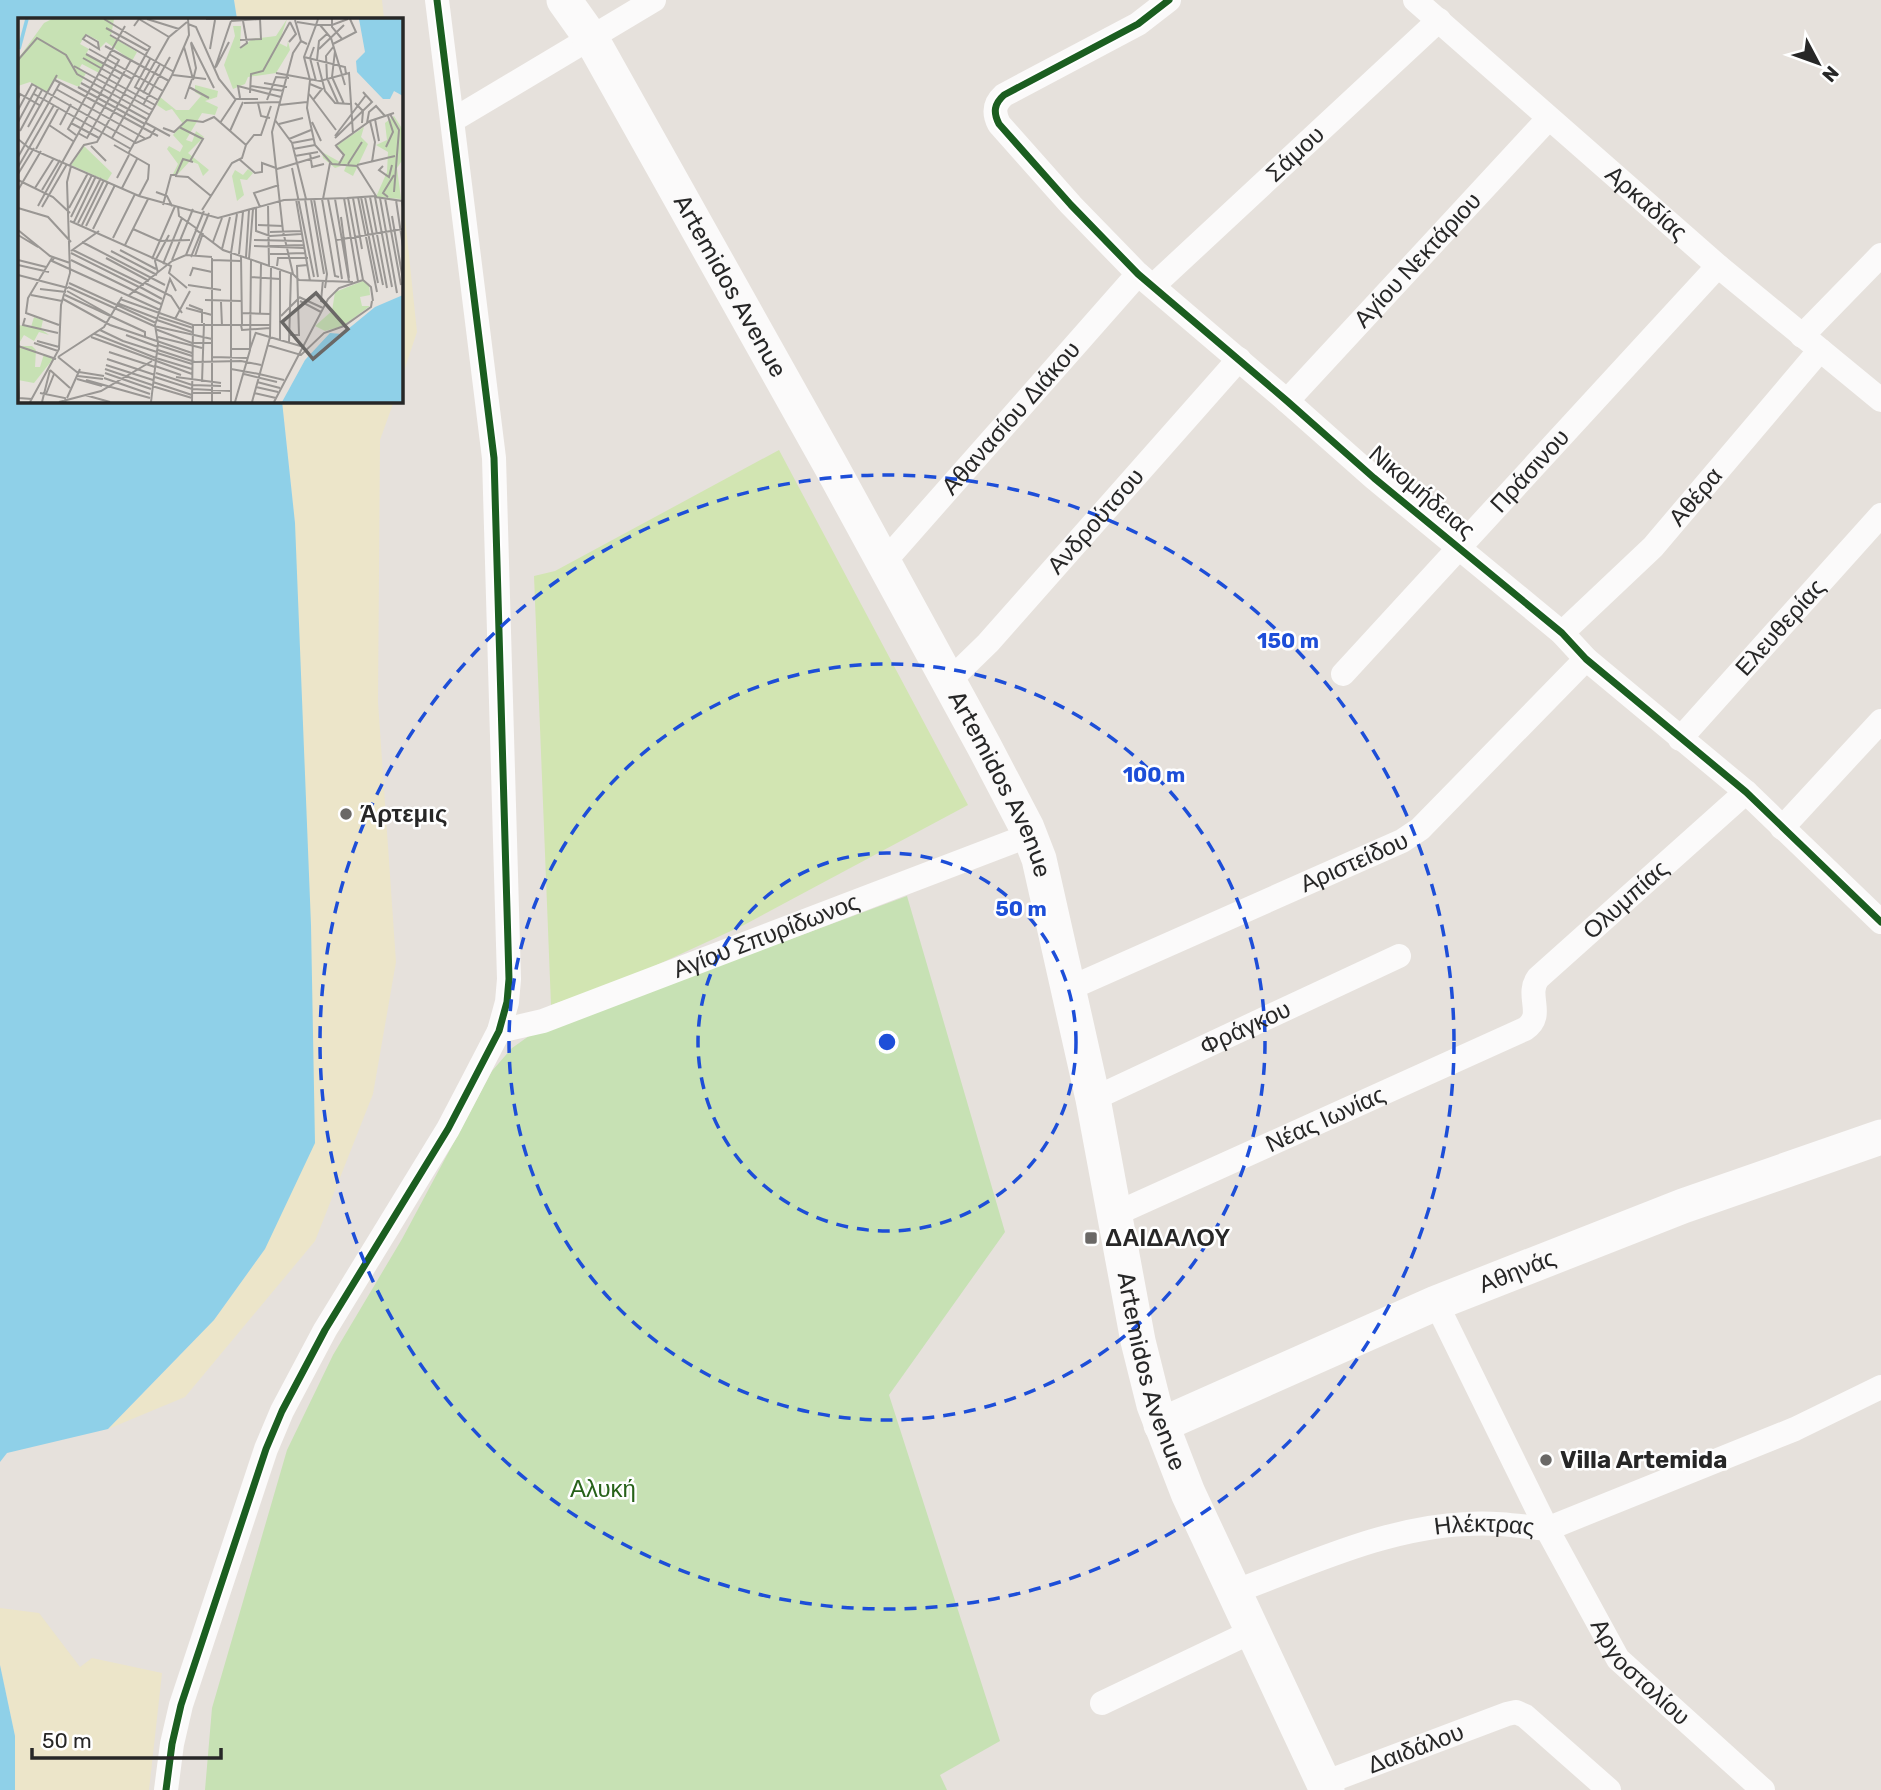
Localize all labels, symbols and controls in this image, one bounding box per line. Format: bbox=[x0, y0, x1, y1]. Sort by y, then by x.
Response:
inset map bbox=[18, 18, 402, 402]
north arrow bbox=[1783, 28, 1853, 98]
text: N bbox=[1817, 61, 1844, 87]
street label: Σάμου bbox=[1260, 120, 1330, 188]
street label: Αρκαδίας bbox=[1600, 160, 1693, 247]
street label: Αγίου Νεκτάριου bbox=[1348, 187, 1487, 333]
street label: Artemidos Avenue bbox=[668, 190, 792, 382]
street label: Αθανασίου Διάκου bbox=[936, 336, 1086, 500]
street label: Πράσινου bbox=[1484, 423, 1575, 518]
street label: Νικομήδειας bbox=[1363, 440, 1481, 544]
street label: Αθέρα bbox=[1663, 462, 1728, 532]
street label: Ανδρούτσου bbox=[1042, 463, 1150, 580]
street label: Ελευθερίας bbox=[1730, 573, 1831, 681]
text: 150 m bbox=[1257, 628, 1319, 653]
street label: Artemidos Avenue bbox=[943, 686, 1057, 880]
text: 100 m bbox=[1123, 762, 1185, 787]
place label: Άρτεμις bbox=[360, 800, 447, 828]
marker: Άρτεμις bbox=[338, 806, 354, 822]
street label: Αριστείδου bbox=[1296, 826, 1412, 898]
street label: Ολυμπίας bbox=[1577, 854, 1674, 945]
street label: Αγίου Σπυρίδωνος bbox=[669, 888, 863, 984]
text: 50 m bbox=[995, 896, 1047, 921]
street label: Φράγκου bbox=[1195, 995, 1295, 1061]
centre of rings bbox=[875, 1030, 899, 1054]
street label: Νέας Ιωνίας bbox=[1261, 1080, 1389, 1158]
place label: ΔΑΙΔΑΛΟΥ bbox=[1105, 1224, 1230, 1252]
marker: ΔΑΙΔΑΛΟΥ bbox=[1083, 1230, 1099, 1246]
street label: Αθηνάς bbox=[1475, 1243, 1560, 1299]
street label: Artemidos Avenue bbox=[1111, 1270, 1192, 1475]
place label: Villa Artemida bbox=[1560, 1446, 1727, 1474]
marker: Villa Artemida bbox=[1538, 1452, 1554, 1468]
park label: Αλυκή bbox=[570, 1475, 636, 1503]
street label: Ηλέκτρας bbox=[1433, 1509, 1536, 1541]
street label: Αργοστολίου bbox=[1585, 1614, 1696, 1731]
scale bar bbox=[32, 1716, 220, 1760]
street label: Δαιδάλου bbox=[1364, 1718, 1468, 1779]
text: 50 m bbox=[42, 1728, 92, 1753]

